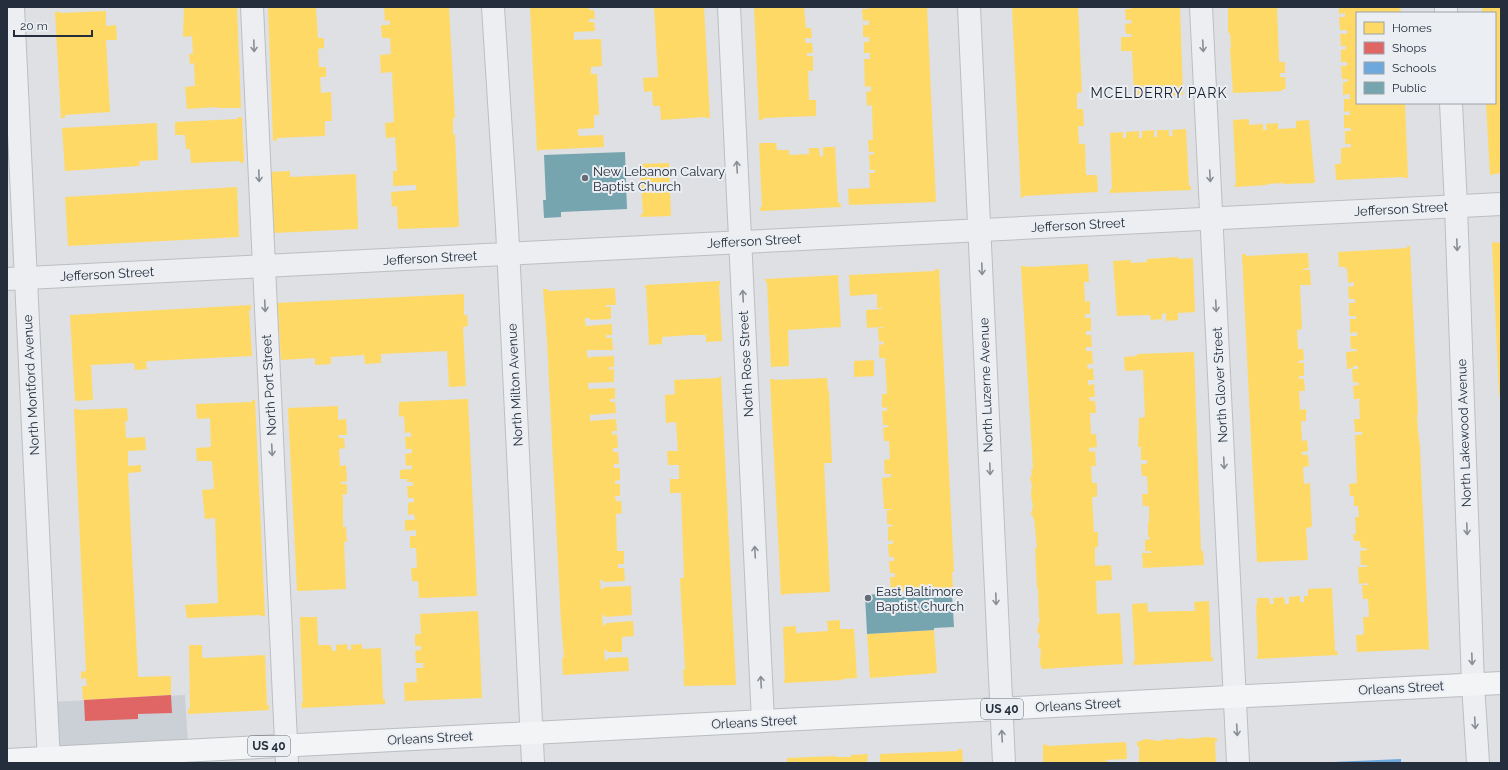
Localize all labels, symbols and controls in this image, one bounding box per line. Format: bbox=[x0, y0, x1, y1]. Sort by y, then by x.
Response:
scale bar bbox=[14, 12, 92, 38]
legend bbox=[1356, 12, 1496, 104]
text: 20 m bbox=[20, 19, 48, 33]
text: Homes bbox=[1392, 21, 1432, 35]
one-way arrow bbox=[250, 39, 258, 52]
one-way arrow bbox=[1200, 39, 1207, 52]
text: Shops bbox=[1392, 41, 1427, 55]
text: Schools bbox=[1392, 61, 1436, 75]
text: Public bbox=[1392, 81, 1427, 95]
district label: MCELDERRY PARK bbox=[1091, 85, 1227, 101]
one-way arrow bbox=[733, 161, 740, 174]
place label: New Lebanon Calvary Baptist Church bbox=[593, 164, 725, 194]
one-way arrow bbox=[256, 169, 263, 182]
one-way arrow bbox=[1206, 169, 1213, 182]
marker: New Lebanon Calvary Baptist Church bbox=[580, 173, 590, 183]
street label: Jefferson Street bbox=[1354, 199, 1449, 219]
street label: Jefferson Street bbox=[1031, 215, 1126, 235]
street label: Jefferson Street bbox=[707, 231, 802, 251]
one-way arrow bbox=[1453, 238, 1461, 251]
street label: Jefferson Street bbox=[383, 248, 478, 268]
one-way arrow bbox=[978, 262, 985, 275]
street label: Jefferson Street bbox=[60, 264, 155, 284]
one-way arrow bbox=[739, 290, 746, 303]
one-way arrow bbox=[261, 299, 269, 312]
one-way arrow bbox=[1213, 299, 1220, 312]
street label: North Rose Street bbox=[736, 310, 756, 418]
street label: North Montford Avenue bbox=[20, 314, 42, 456]
street label: North Luzerne Avenue bbox=[976, 317, 996, 453]
street label: North Milton Avenue bbox=[504, 323, 526, 447]
street label: North Glover Street bbox=[1209, 326, 1231, 443]
street label: North Port Street bbox=[259, 333, 279, 436]
street label: North Lakewood Avenue bbox=[1454, 358, 1474, 507]
one-way arrow bbox=[268, 443, 276, 456]
one-way arrow bbox=[1220, 456, 1228, 469]
one-way arrow bbox=[986, 462, 994, 475]
one-way arrow bbox=[1464, 522, 1471, 535]
one-way arrow bbox=[751, 546, 758, 559]
place label: East Baltimore Baptist Church bbox=[876, 584, 964, 614]
one-way arrow bbox=[992, 592, 999, 605]
marker: East Baltimore Baptist Church bbox=[863, 593, 873, 603]
one-way arrow bbox=[1468, 652, 1476, 665]
one-way arrow bbox=[757, 676, 764, 689]
street label: Orleans Street bbox=[1358, 678, 1445, 698]
street label: Orleans Street bbox=[1035, 695, 1122, 715]
road number: US 40 bbox=[981, 699, 1023, 719]
street label: Orleans Street bbox=[711, 712, 798, 732]
one-way arrow bbox=[1472, 716, 1479, 729]
one-way arrow bbox=[1233, 723, 1240, 736]
street label: Orleans Street bbox=[387, 728, 474, 748]
one-way arrow bbox=[998, 730, 1006, 743]
road number: US 40 bbox=[248, 736, 290, 756]

